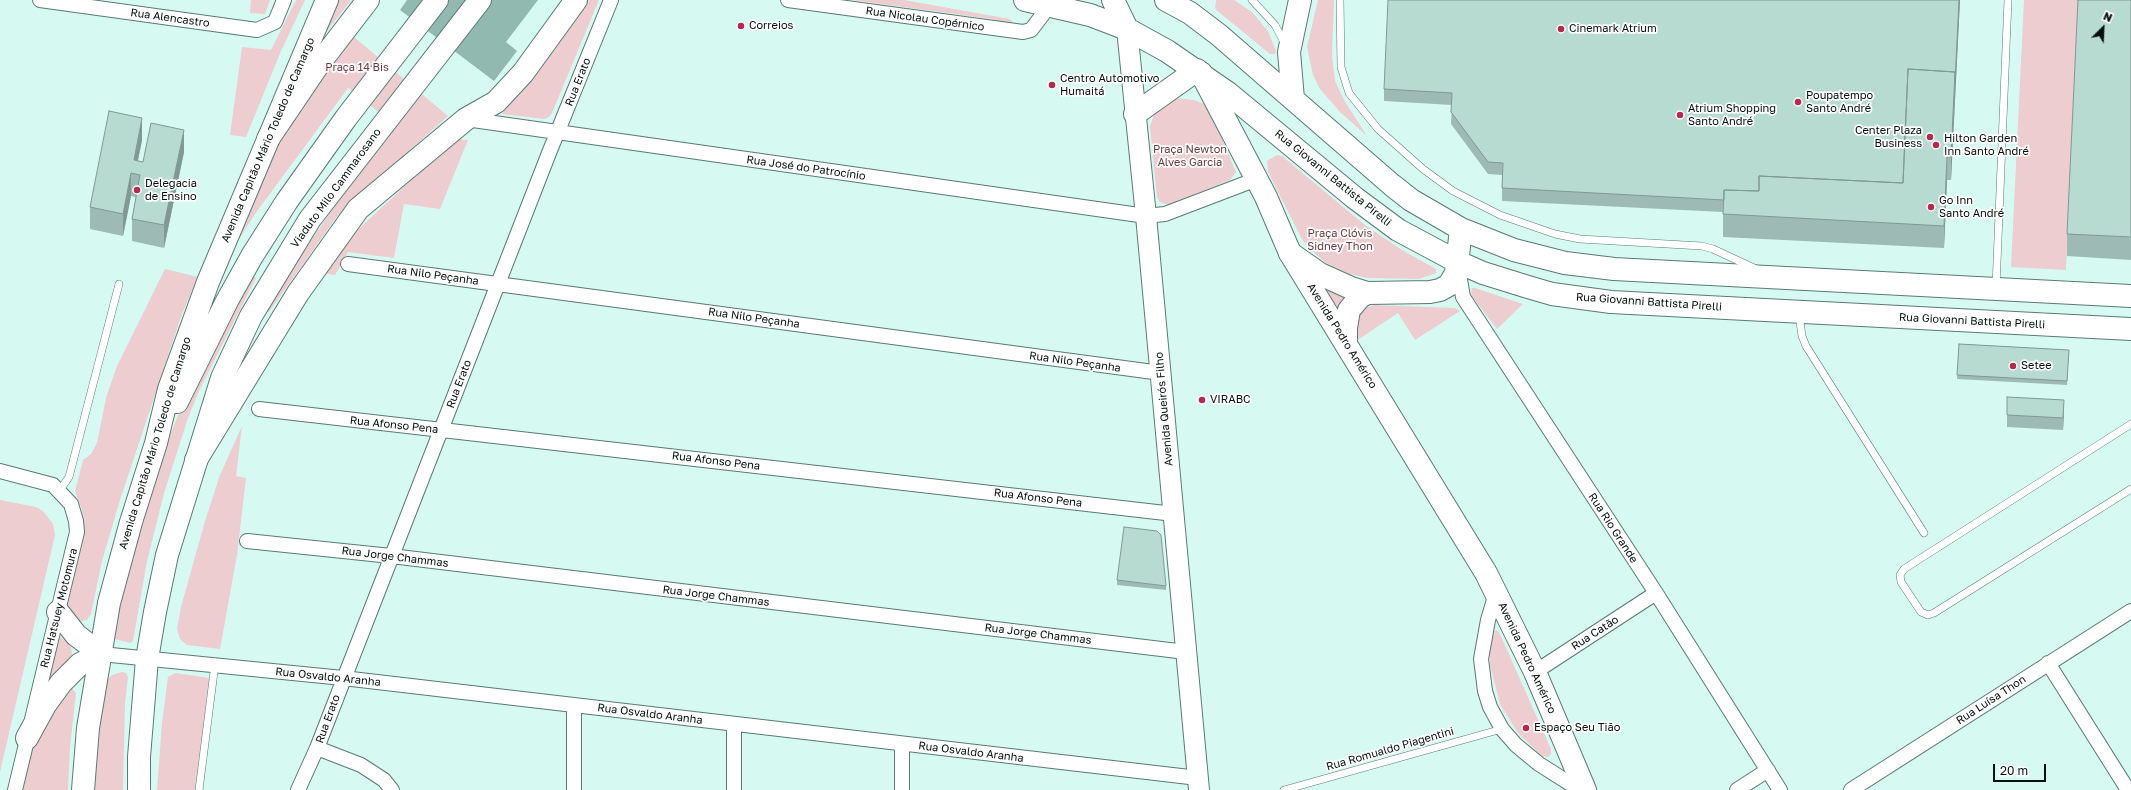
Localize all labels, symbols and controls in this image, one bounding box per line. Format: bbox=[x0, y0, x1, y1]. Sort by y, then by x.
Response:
street label: Rua Nicolau Copérnico bbox=[865, 4, 985, 34]
street label: Rua Alencastro bbox=[130, 6, 210, 30]
north arrow bbox=[2083, 8, 2123, 48]
text: N bbox=[2102, 9, 2115, 24]
place label: Correios bbox=[749, 19, 793, 33]
marker: Correios bbox=[736, 21, 746, 31]
place label: Cinemark Atrium bbox=[1569, 22, 1657, 36]
marker: Cinemark Atrium bbox=[1556, 24, 1566, 34]
street label: Avenida Capitão Mário Toledo de Camargo bbox=[219, 35, 317, 245]
street label: Rua Erato bbox=[562, 56, 594, 108]
park label: Praça 14 Bis bbox=[325, 61, 389, 75]
place label: Centro Automotivo Humaitá bbox=[1060, 72, 1159, 98]
marker: Centro Automotivo Humaitá bbox=[1047, 80, 1057, 90]
place label: Poupatempo Santo André bbox=[1806, 89, 1873, 115]
marker: Poupatempo Santo André bbox=[1793, 97, 1803, 107]
place label: Atrium Shopping Santo André bbox=[1688, 102, 1776, 128]
marker: Atrium Shopping Santo André bbox=[1675, 110, 1685, 120]
place label: Center Plaza Business bbox=[1855, 124, 1922, 150]
street label: Viaduto Milo Cammarosano bbox=[288, 126, 384, 250]
street label: Rua Giovanni Battista Pirelli bbox=[1272, 127, 1394, 229]
marker: Center Plaza Business bbox=[1925, 132, 1935, 142]
place label: Hilton Garden Inn Santo André bbox=[1944, 132, 2029, 158]
marker: Hilton Garden Inn Santo André bbox=[1931, 140, 1941, 150]
park label: Praça Newton Alves Garcia bbox=[1153, 143, 1227, 169]
street label: Rua José do Patrocínio bbox=[746, 153, 866, 183]
place label: Delegacia de Ensino bbox=[145, 177, 197, 203]
marker: Delegacia de Ensino bbox=[132, 185, 142, 195]
place label: Go Inn Santo André bbox=[1939, 194, 2004, 220]
marker: Go Inn Santo André bbox=[1926, 202, 1936, 212]
park label: Praça Clóvis Sidney Thon bbox=[1307, 227, 1373, 253]
street label: Rua Nilo Peçanha bbox=[386, 262, 480, 288]
street label: Avenida Pedro Américo bbox=[1304, 281, 1380, 391]
street label: Rua Giovanni Battista Pirelli bbox=[1576, 290, 1722, 314]
street label: Rua Nilo Peçanha bbox=[707, 305, 801, 331]
street label: Rua Giovanni Battista Pirelli bbox=[1899, 311, 2045, 331]
street label: Avenida Capitão Mário Toledo de Camargo bbox=[116, 335, 194, 551]
street label: Rua Nilo Peçanha bbox=[1028, 349, 1122, 375]
street label: Avenida Queirós Filho bbox=[1152, 351, 1176, 467]
street label: Rua Erato bbox=[444, 358, 474, 410]
place label: Setee bbox=[2021, 359, 2052, 373]
marker: Setee bbox=[2008, 361, 2018, 371]
place label: VIRABC bbox=[1210, 393, 1250, 407]
marker: VIRABC bbox=[1197, 395, 1207, 405]
street label: Rua Afonso Pena bbox=[349, 414, 439, 436]
street label: Rua Afonso Pena bbox=[671, 449, 761, 473]
street label: Rua Afonso Pena bbox=[993, 486, 1083, 510]
street label: Rua Rio Grande bbox=[1585, 491, 1641, 565]
street label: Rua Jorge Chammas bbox=[341, 544, 449, 570]
street label: Rua Hatsuey Motomura bbox=[38, 547, 80, 669]
street label: Rua Jorge Chammas bbox=[662, 583, 770, 609]
street label: Avenida Pedro Américo bbox=[1495, 600, 1559, 716]
street label: Rua Catão bbox=[1569, 613, 1621, 653]
street label: Rua Jorge Chammas bbox=[984, 621, 1092, 647]
street label: Rua Osvaldo Aranha bbox=[275, 665, 381, 689]
street label: Rua Luísa Thon bbox=[1954, 673, 2028, 727]
street label: Rua Erato bbox=[313, 693, 343, 745]
street label: Rua Osvaldo Aranha bbox=[597, 701, 703, 727]
place label: Espaço Seu Tião bbox=[1534, 721, 1620, 735]
marker: Espaço Seu Tião bbox=[1521, 723, 1531, 733]
street label: Rua Romualdo Piagentini bbox=[1325, 724, 1455, 774]
street label: Rua Osvaldo Aranha bbox=[918, 739, 1024, 765]
scale bar bbox=[1995, 756, 2048, 782]
text: 20 m bbox=[2000, 763, 2028, 778]

